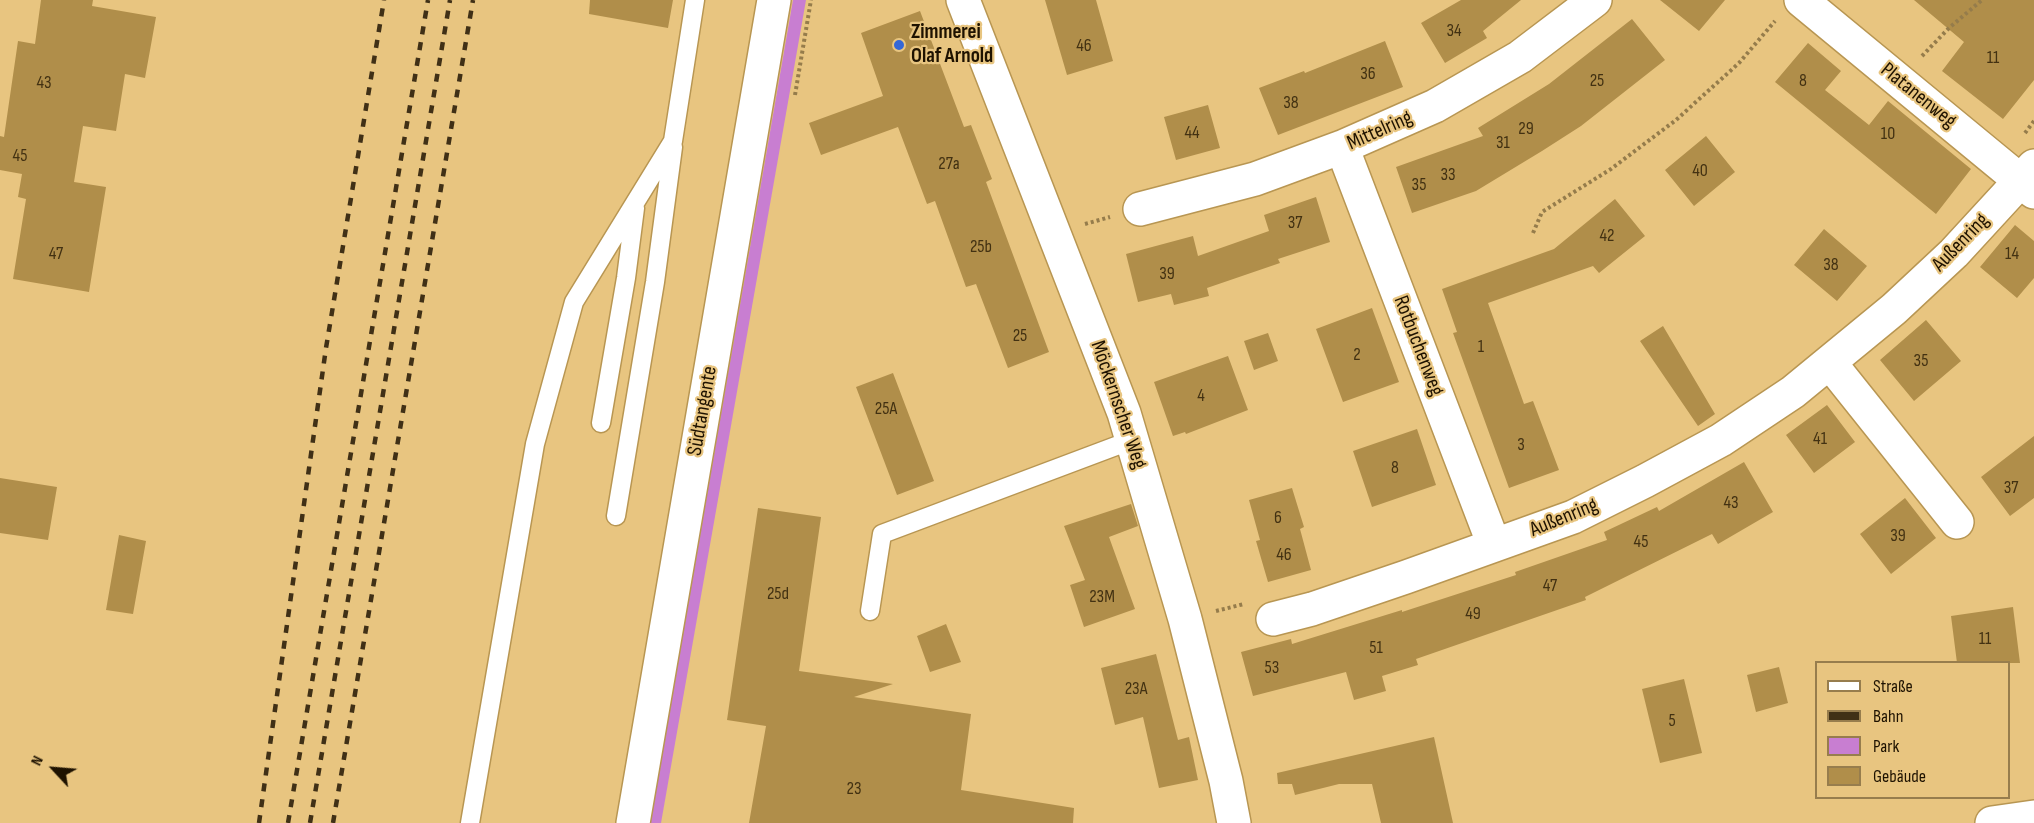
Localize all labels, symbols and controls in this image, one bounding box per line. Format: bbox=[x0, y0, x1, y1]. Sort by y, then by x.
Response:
place label: Zimmerei Olaf Arnold bbox=[911, 20, 993, 70]
house number: 34 bbox=[1446, 20, 1462, 42]
house number: 46 bbox=[1076, 35, 1092, 57]
marker: Zimmerei Olaf Arnold bbox=[892, 38, 906, 52]
house number: 11 bbox=[1987, 47, 1999, 69]
street label: Platanenweg bbox=[1875, 58, 1961, 134]
house number: 36 bbox=[1360, 63, 1376, 85]
house number: 25 bbox=[1590, 70, 1604, 92]
house number: 8 bbox=[1799, 70, 1807, 92]
house number: 43 bbox=[36, 72, 52, 94]
house number: 38 bbox=[1283, 92, 1299, 114]
street label: Mittelring bbox=[1344, 106, 1416, 156]
house number: 29 bbox=[1518, 118, 1534, 140]
house number: 44 bbox=[1184, 122, 1200, 144]
house number: 10 bbox=[1881, 123, 1895, 145]
house number: 31 bbox=[1496, 132, 1510, 154]
house number: 45 bbox=[13, 145, 27, 167]
house number: 27a bbox=[938, 153, 960, 175]
house number: 40 bbox=[1692, 160, 1708, 182]
house number: 33 bbox=[1440, 164, 1456, 186]
house number: 35 bbox=[1412, 174, 1426, 196]
street label: Außenring bbox=[1927, 209, 1995, 277]
house number: 37 bbox=[1288, 212, 1302, 234]
house number: 42 bbox=[1599, 225, 1615, 247]
house number: 25b bbox=[970, 236, 992, 258]
house number: 47 bbox=[49, 243, 63, 265]
house number: 14 bbox=[2005, 243, 2019, 265]
house number: 38 bbox=[1823, 254, 1839, 276]
house number: 39 bbox=[1159, 263, 1175, 285]
street label: Rotbuchenweg bbox=[1387, 292, 1449, 400]
house number: 25 bbox=[1013, 325, 1027, 347]
house number: 1 bbox=[1478, 336, 1484, 358]
street label: Möckernscher Weg bbox=[1084, 338, 1152, 472]
house number: 2 bbox=[1353, 344, 1361, 366]
house number: 35 bbox=[1914, 350, 1928, 372]
street label: Südtangente bbox=[683, 364, 723, 458]
house number: 4 bbox=[1197, 385, 1205, 407]
house number: 25A bbox=[875, 398, 897, 420]
house number: 41 bbox=[1813, 428, 1827, 450]
house number: 3 bbox=[1517, 434, 1525, 456]
house number: 8 bbox=[1391, 457, 1399, 479]
house number: 37 bbox=[2004, 477, 2018, 499]
house number: 43 bbox=[1723, 492, 1739, 514]
street label: Außenring bbox=[1526, 493, 1602, 543]
house number: 6 bbox=[1274, 507, 1282, 529]
house number: 39 bbox=[1890, 525, 1906, 547]
house number: 45 bbox=[1634, 531, 1648, 553]
house number: 46 bbox=[1276, 544, 1292, 566]
house number: 47 bbox=[1543, 575, 1557, 597]
house number: 25d bbox=[767, 583, 789, 605]
house number: 23M bbox=[1089, 586, 1115, 608]
house number: 49 bbox=[1465, 603, 1481, 625]
house number: 11 bbox=[1979, 628, 1991, 650]
house number: 51 bbox=[1369, 637, 1383, 659]
house number: 53 bbox=[1265, 657, 1279, 679]
legend bbox=[1815, 661, 2010, 799]
text: Straße bbox=[1873, 676, 1913, 697]
house number: 23A bbox=[1125, 678, 1147, 700]
text: Bahn bbox=[1873, 706, 1903, 727]
house number: 5 bbox=[1668, 710, 1676, 732]
text: Park bbox=[1873, 736, 1899, 757]
north arrow bbox=[24, 739, 84, 799]
text: N bbox=[27, 753, 48, 769]
text: Gebäude bbox=[1873, 766, 1926, 787]
house number: 23 bbox=[847, 778, 861, 800]

